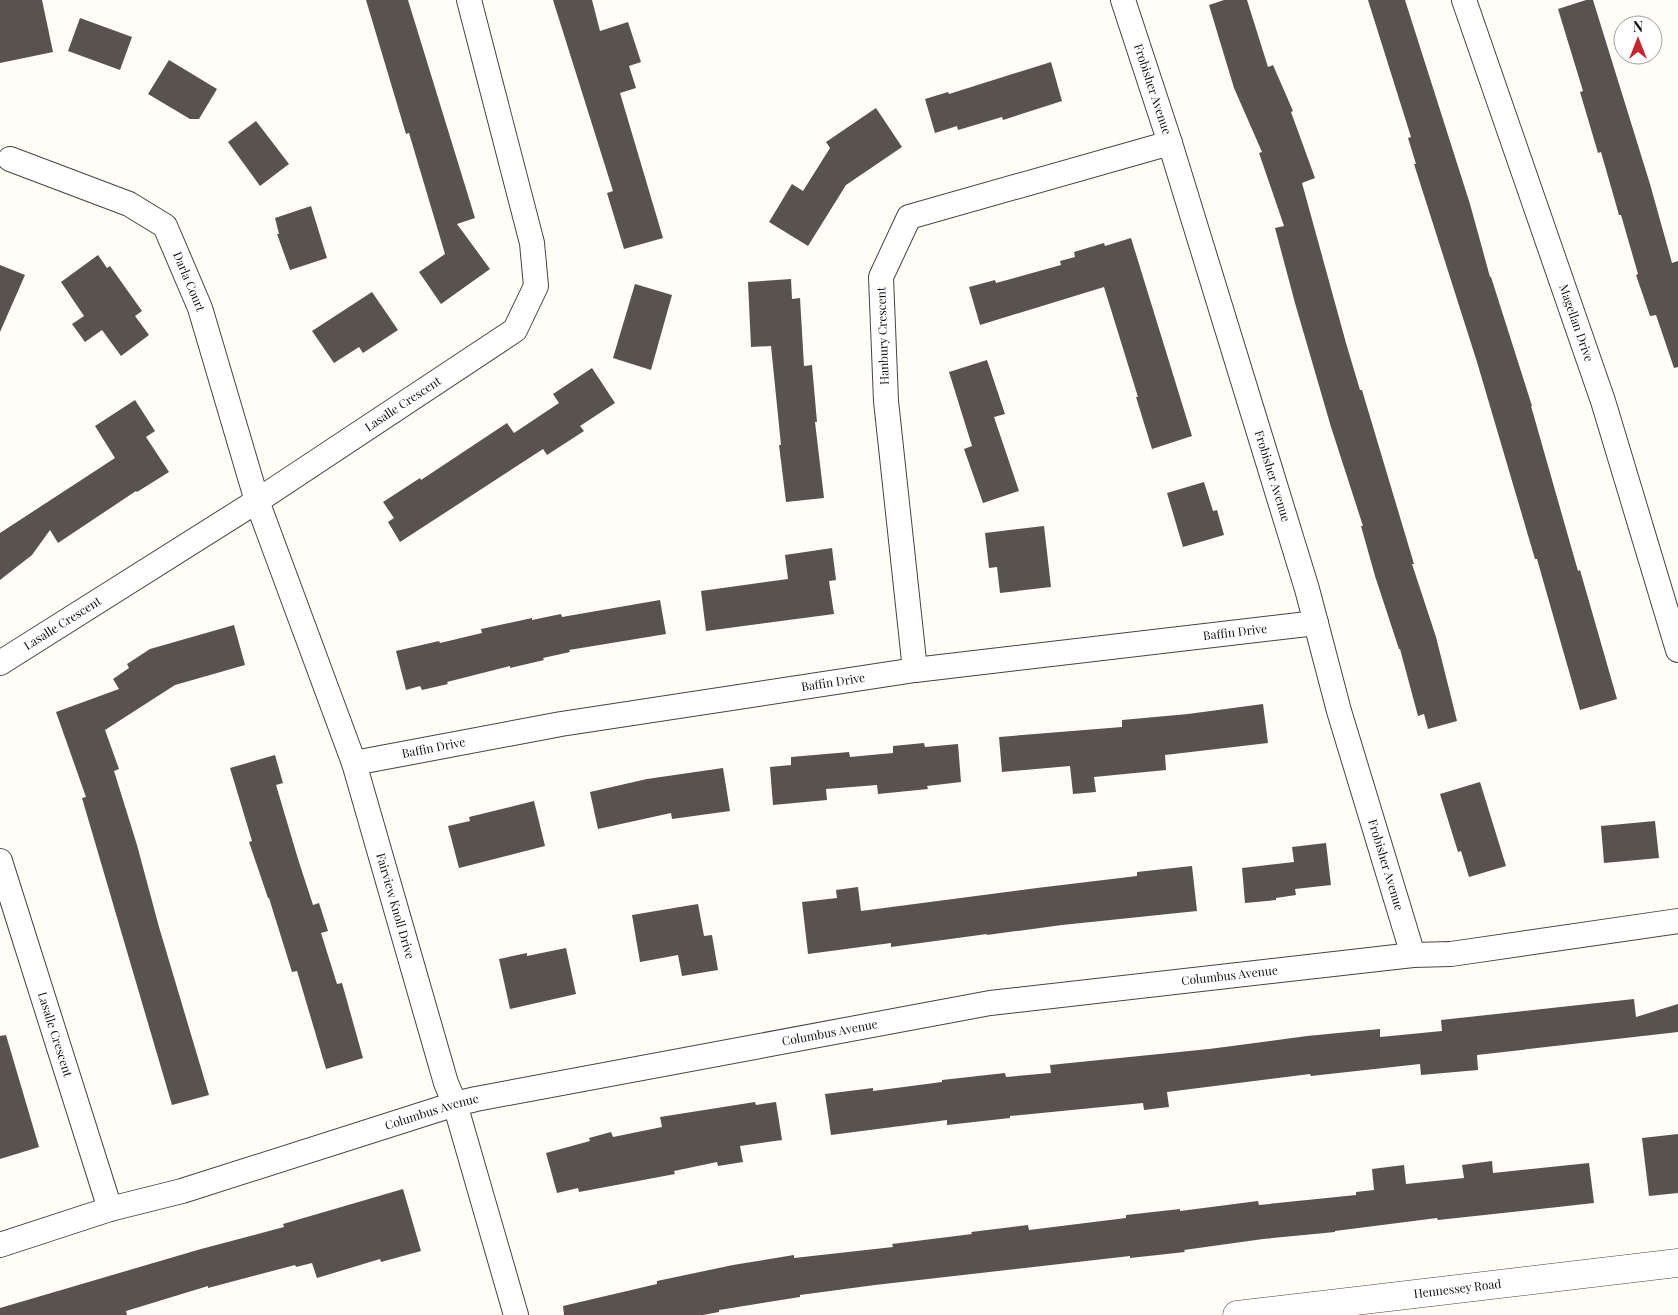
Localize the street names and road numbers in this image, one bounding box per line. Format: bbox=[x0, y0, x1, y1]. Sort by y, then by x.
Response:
street label: Frobisher Avenue bbox=[1131, 42, 1176, 136]
street label: Darla Court bbox=[170, 249, 210, 314]
street label: Magellan Drive bbox=[1556, 282, 1598, 364]
street label: Hanbury Crescent bbox=[872, 286, 892, 385]
street label: Lasalle Crescent bbox=[361, 372, 444, 434]
street label: Frobisher Avenue bbox=[1252, 428, 1295, 523]
street label: Lasalle Crescent bbox=[20, 592, 104, 653]
street label: Baffin Drive bbox=[1202, 620, 1268, 643]
street label: Baffin Drive bbox=[800, 669, 866, 694]
street label: Baffin Drive bbox=[400, 733, 467, 761]
street label: Frobisher Avenue bbox=[1365, 817, 1408, 912]
street label: Fairview Knoll Drive bbox=[373, 851, 419, 961]
street label: Columbus Avenue bbox=[1180, 961, 1279, 988]
street label: Lasalle Crescent bbox=[35, 990, 77, 1080]
street label: Columbus Avenue bbox=[780, 1015, 879, 1049]
street label: Columbus Avenue bbox=[383, 1090, 480, 1133]
street label: Hennessey Road bbox=[1413, 1275, 1502, 1301]

